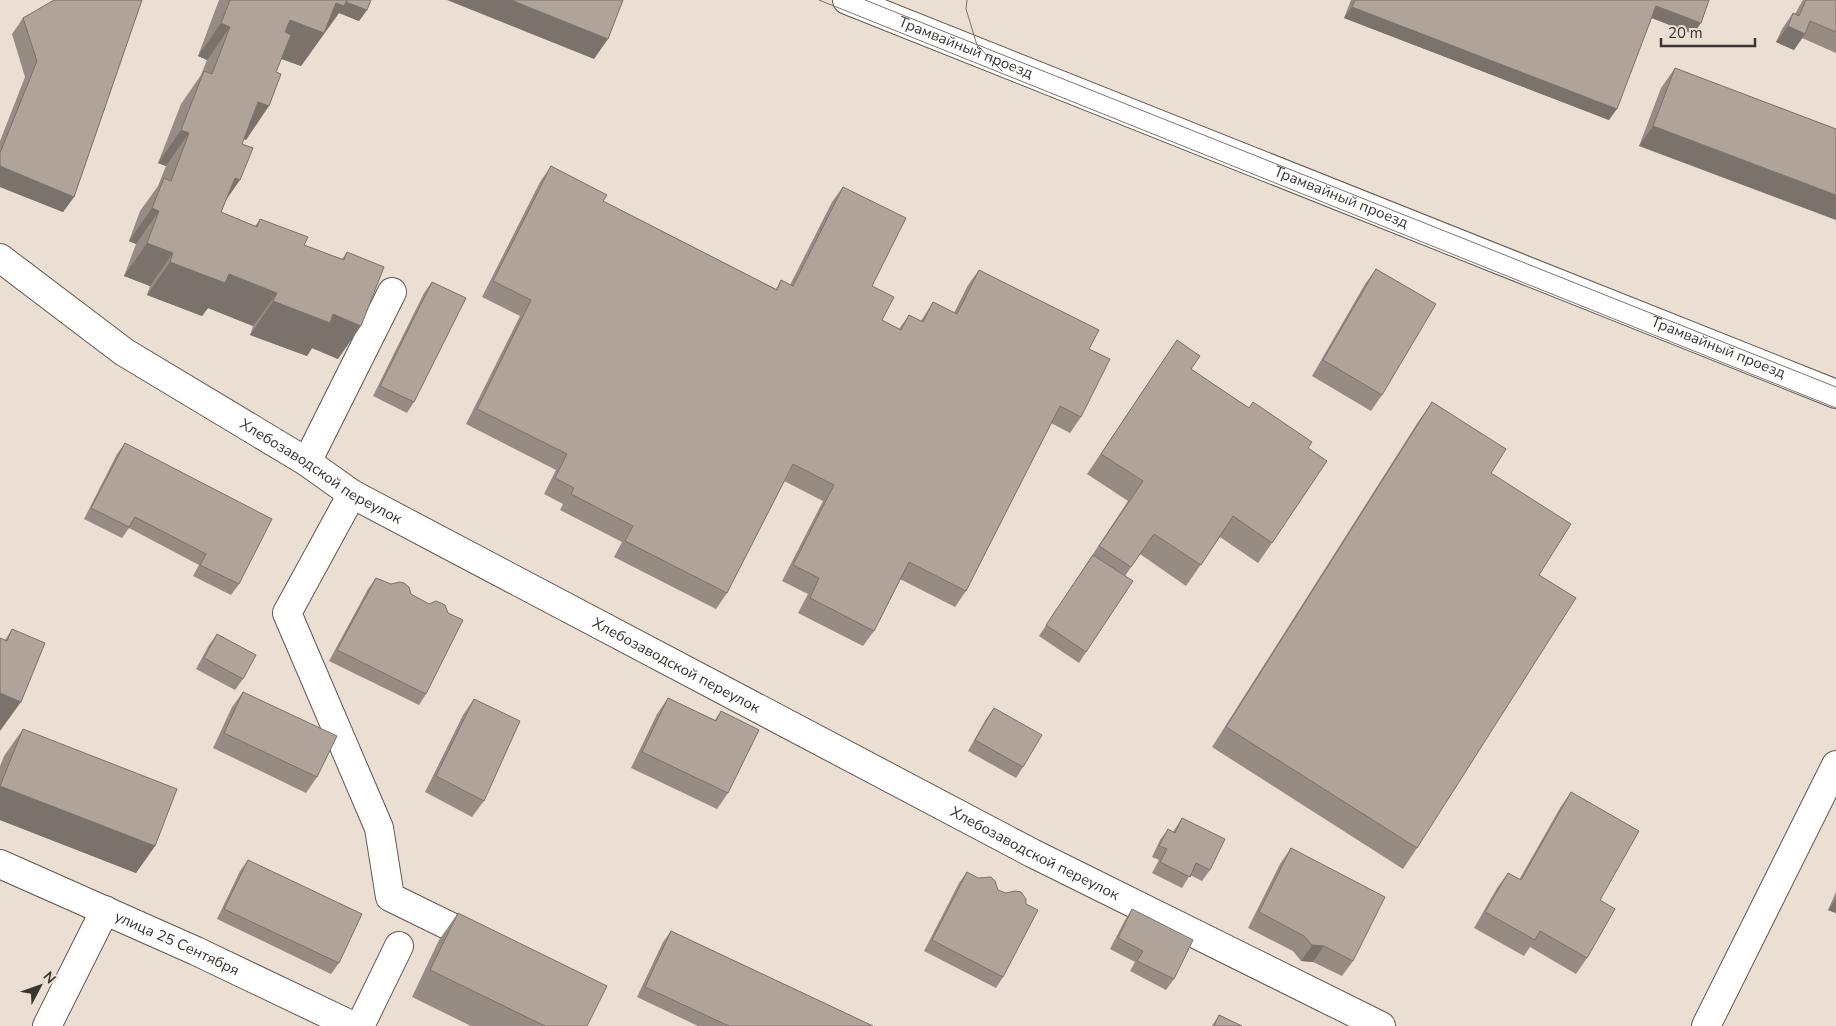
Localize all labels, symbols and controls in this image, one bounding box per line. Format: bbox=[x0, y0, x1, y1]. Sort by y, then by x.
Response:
street label: Трамвайный проезд bbox=[896, 12, 1036, 83]
scale bar bbox=[1661, 15, 1755, 47]
text: 20 m bbox=[1668, 23, 1703, 43]
street label: Трамвайный проезд bbox=[1271, 161, 1411, 233]
street label: Трамвайный проезд bbox=[1648, 311, 1789, 383]
street label: Хлебозаводской переулок bbox=[236, 414, 406, 529]
street label: Хлебозаводской переулок bbox=[589, 613, 764, 718]
street label: Хлебозаводской переулок bbox=[947, 802, 1123, 905]
street label: улица 25 Сентября bbox=[112, 906, 243, 980]
north arrow bbox=[15, 961, 65, 1011]
text: N bbox=[39, 968, 60, 988]

